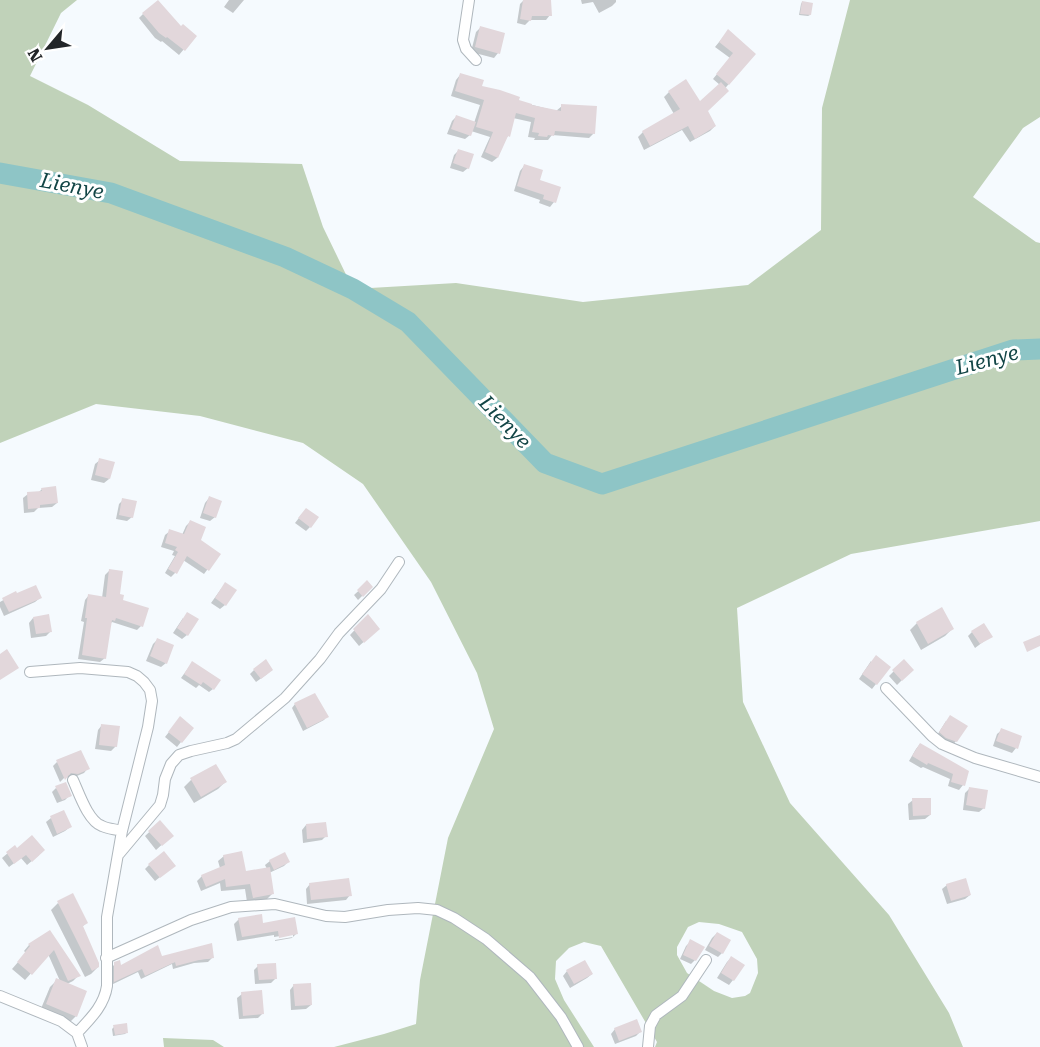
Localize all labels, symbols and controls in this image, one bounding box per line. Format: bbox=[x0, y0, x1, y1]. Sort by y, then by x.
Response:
north arrow bbox=[18, 18, 78, 78]
text: N bbox=[24, 45, 47, 65]
water label: Lienye bbox=[37, 168, 106, 204]
water label: Lienye bbox=[952, 340, 1021, 380]
water label: Lienye bbox=[473, 390, 536, 453]

